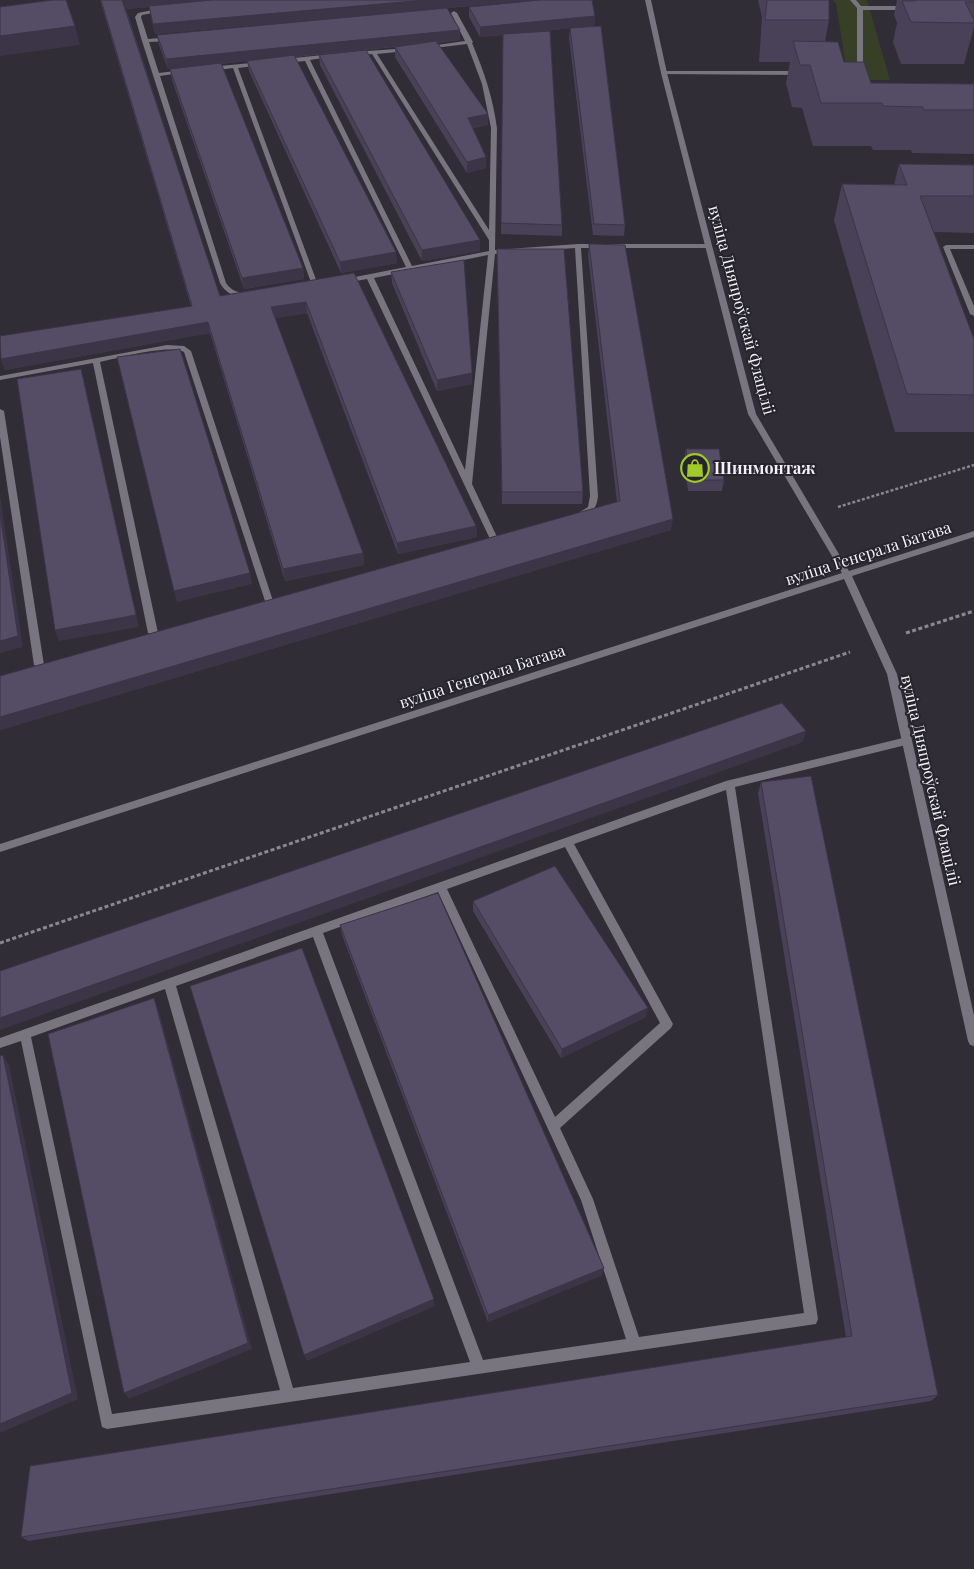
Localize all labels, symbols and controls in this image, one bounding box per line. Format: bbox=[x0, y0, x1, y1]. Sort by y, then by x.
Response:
street label: вуліца Дняпроўскай Флаціліі bbox=[704, 203, 781, 417]
shop icon: Шинмонтаж bbox=[680, 453, 710, 483]
place label: Шинмонтаж bbox=[714, 457, 815, 478]
street label: вуліца Генерала Батава bbox=[782, 516, 954, 589]
street label: вуліца Генерала Батава bbox=[396, 639, 568, 712]
street label: вуліца Дняпроўскай Флаціліі bbox=[897, 672, 966, 888]

